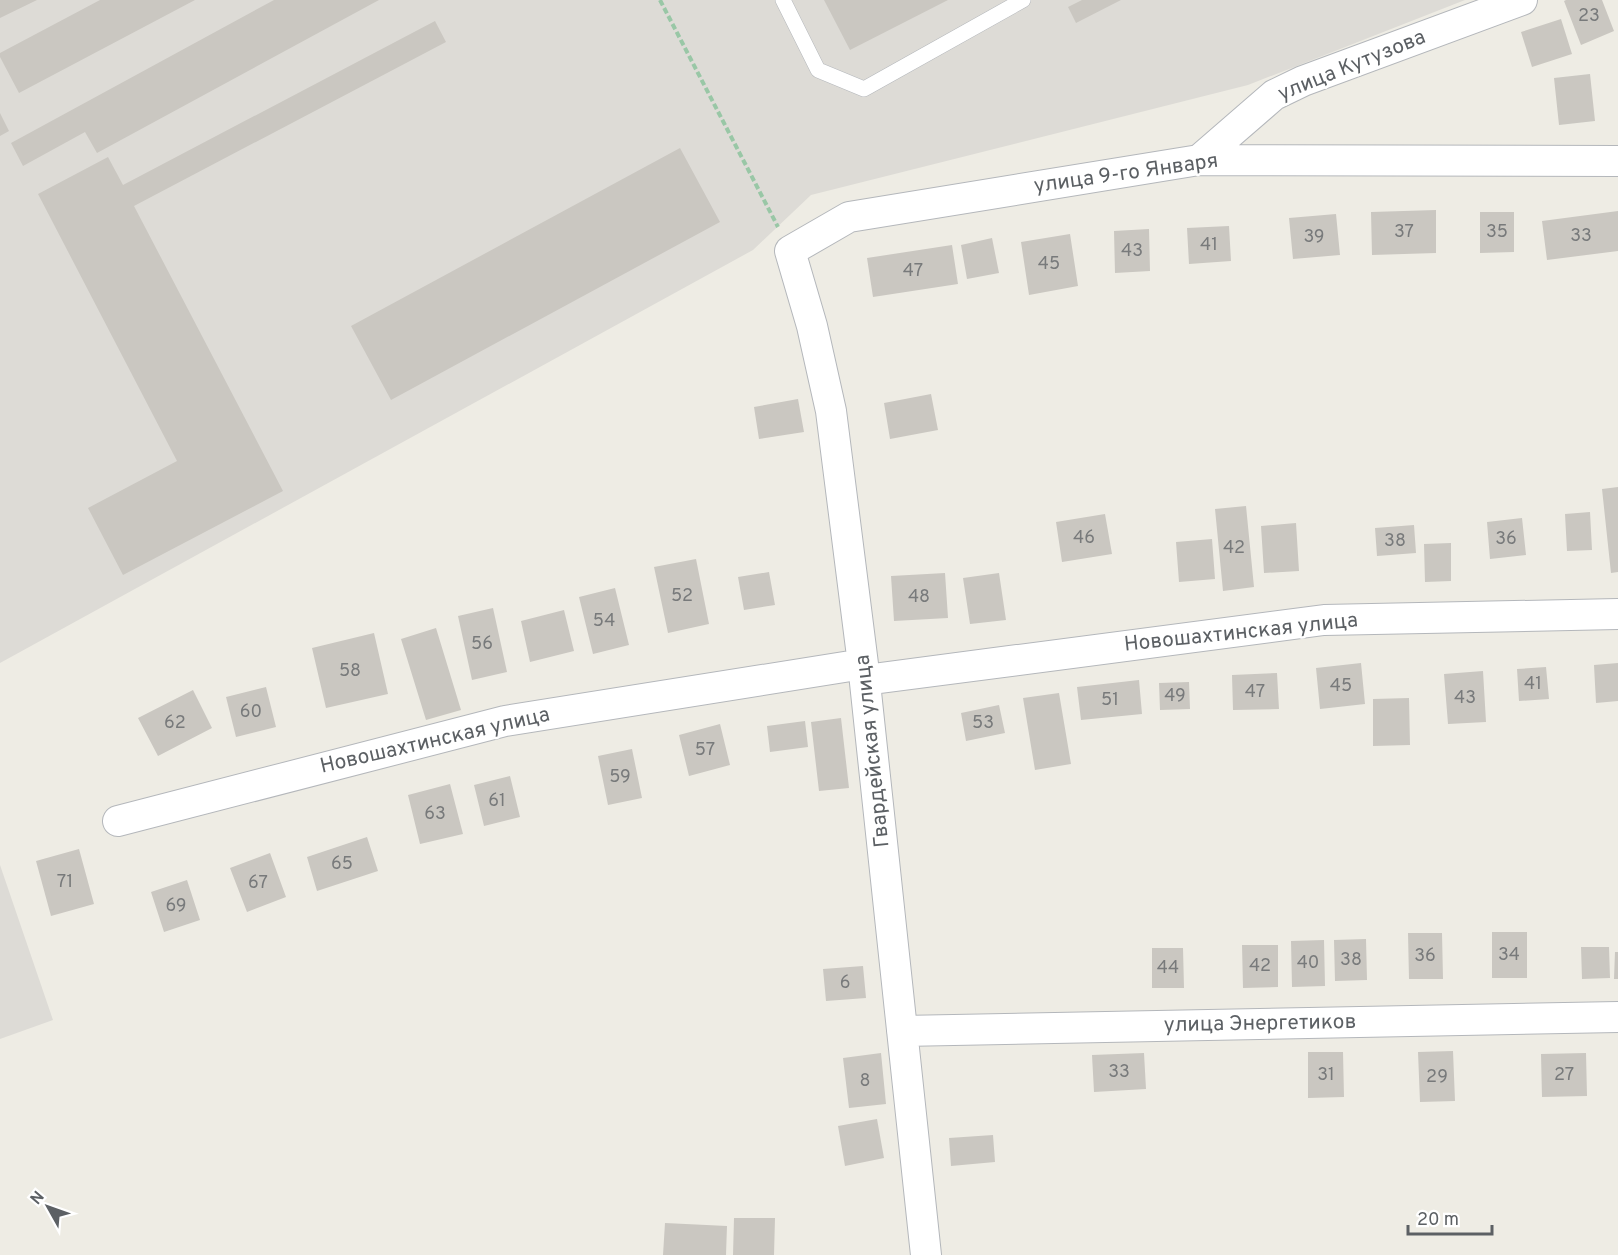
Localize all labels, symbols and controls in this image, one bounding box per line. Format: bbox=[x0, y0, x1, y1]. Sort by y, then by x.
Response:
house number: 23 bbox=[1578, 5, 1600, 28]
street label: улица Кутузова bbox=[1274, 24, 1430, 108]
street label: улица 9-го Января bbox=[1032, 148, 1220, 200]
house number: 37 bbox=[1394, 221, 1414, 244]
house number: 35 bbox=[1486, 221, 1508, 244]
house number: 33 bbox=[1570, 225, 1592, 248]
house number: 39 bbox=[1303, 226, 1325, 249]
house number: 41 bbox=[1200, 234, 1218, 257]
house number: 43 bbox=[1121, 240, 1143, 263]
house number: 45 bbox=[1038, 253, 1060, 276]
house number: 47 bbox=[903, 260, 923, 283]
house number: 46 bbox=[1073, 527, 1095, 550]
house number: 36 bbox=[1495, 528, 1517, 551]
house number: 38 bbox=[1384, 530, 1406, 553]
house number: 42 bbox=[1223, 537, 1245, 560]
house number: 52 bbox=[671, 585, 693, 608]
house number: 48 bbox=[908, 586, 930, 609]
street label: Новошахтинская улица bbox=[1123, 607, 1359, 659]
house number: 54 bbox=[593, 610, 615, 633]
house number: 56 bbox=[471, 633, 493, 656]
street label: Гвардейская улица bbox=[849, 653, 897, 849]
house number: 58 bbox=[339, 660, 361, 683]
house number: 41 bbox=[1524, 673, 1542, 696]
house number: 45 bbox=[1330, 675, 1352, 698]
house number: 47 bbox=[1245, 681, 1265, 704]
house number: 49 bbox=[1164, 685, 1186, 708]
house number: 43 bbox=[1454, 687, 1476, 710]
house number: 51 bbox=[1101, 689, 1119, 712]
house number: 60 bbox=[240, 701, 262, 724]
street label: Новошахтинская улица bbox=[317, 701, 553, 781]
house number: 62 bbox=[164, 712, 186, 735]
house number: 53 bbox=[972, 712, 994, 735]
house number: 57 bbox=[695, 739, 715, 762]
house number: 59 bbox=[609, 766, 631, 789]
house number: 61 bbox=[488, 790, 506, 813]
house number: 63 bbox=[424, 803, 446, 826]
house number: 65 bbox=[331, 853, 353, 876]
house number: 71 bbox=[57, 871, 73, 894]
house number: 67 bbox=[248, 872, 268, 895]
house number: 69 bbox=[166, 895, 186, 918]
house number: 34 bbox=[1498, 944, 1520, 967]
house number: 36 bbox=[1414, 945, 1436, 968]
house number: 38 bbox=[1340, 949, 1362, 972]
house number: 40 bbox=[1297, 952, 1319, 975]
house number: 42 bbox=[1249, 955, 1271, 978]
house number: 44 bbox=[1157, 957, 1179, 980]
house number: 6 bbox=[840, 972, 850, 995]
street label: улица Энергетиков bbox=[1164, 1009, 1356, 1039]
house number: 33 bbox=[1108, 1061, 1130, 1084]
house number: 31 bbox=[1317, 1064, 1335, 1087]
house number: 27 bbox=[1554, 1064, 1574, 1087]
house number: 29 bbox=[1426, 1066, 1448, 1089]
house number: 8 bbox=[860, 1070, 871, 1093]
north arrow bbox=[18, 1177, 78, 1237]
text: N bbox=[27, 1188, 49, 1209]
scale bar bbox=[1408, 1198, 1492, 1236]
text: 20 m bbox=[1417, 1209, 1459, 1232]

